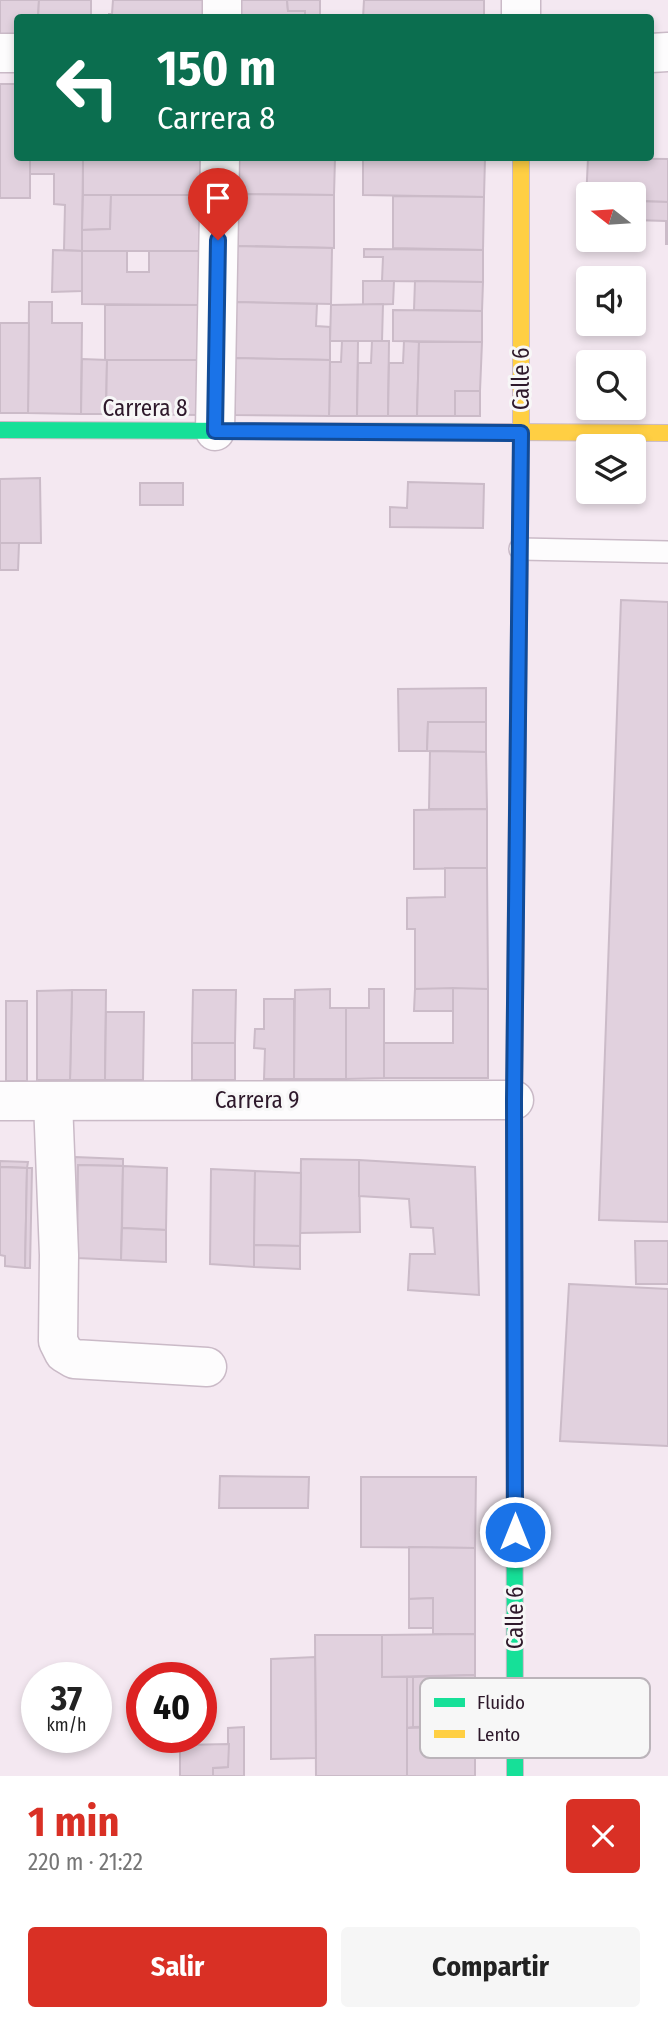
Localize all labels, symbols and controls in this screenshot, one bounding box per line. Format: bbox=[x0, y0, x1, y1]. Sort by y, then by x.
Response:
text: 150 m bbox=[157, 39, 276, 98]
icon: left bbox=[42, 42, 133, 133]
text: Carrera 8 bbox=[157, 99, 275, 137]
pin bbox=[188, 168, 248, 240]
icon: arrive bbox=[199, 179, 237, 217]
north arrow bbox=[576, 182, 646, 252]
map controls bbox=[576, 182, 646, 504]
button: sound bbox=[576, 266, 646, 336]
street label: Calle 6 bbox=[507, 348, 535, 410]
button: search bbox=[576, 350, 646, 420]
street label: Carrera 8 bbox=[103, 394, 188, 422]
button: layers bbox=[576, 434, 646, 504]
street label: Carrera 9 bbox=[215, 1086, 299, 1114]
position arrow bbox=[478, 1495, 552, 1569]
street label: Calle 6 bbox=[501, 1587, 529, 1649]
speed limit sign: 40 bbox=[126, 1662, 217, 1753]
text: 37 bbox=[51, 1677, 82, 1719]
legend bbox=[420, 1678, 650, 1758]
text: Fluido bbox=[477, 1691, 525, 1714]
text: km/h bbox=[46, 1714, 87, 1736]
text: Lento bbox=[477, 1723, 520, 1746]
text: 1 min bbox=[28, 1797, 119, 1847]
button: close bbox=[566, 1799, 640, 1873]
text: 220 m · 21:22 bbox=[28, 1848, 143, 1876]
button: Salir bbox=[28, 1927, 327, 2007]
button: Compartir bbox=[341, 1927, 640, 2007]

